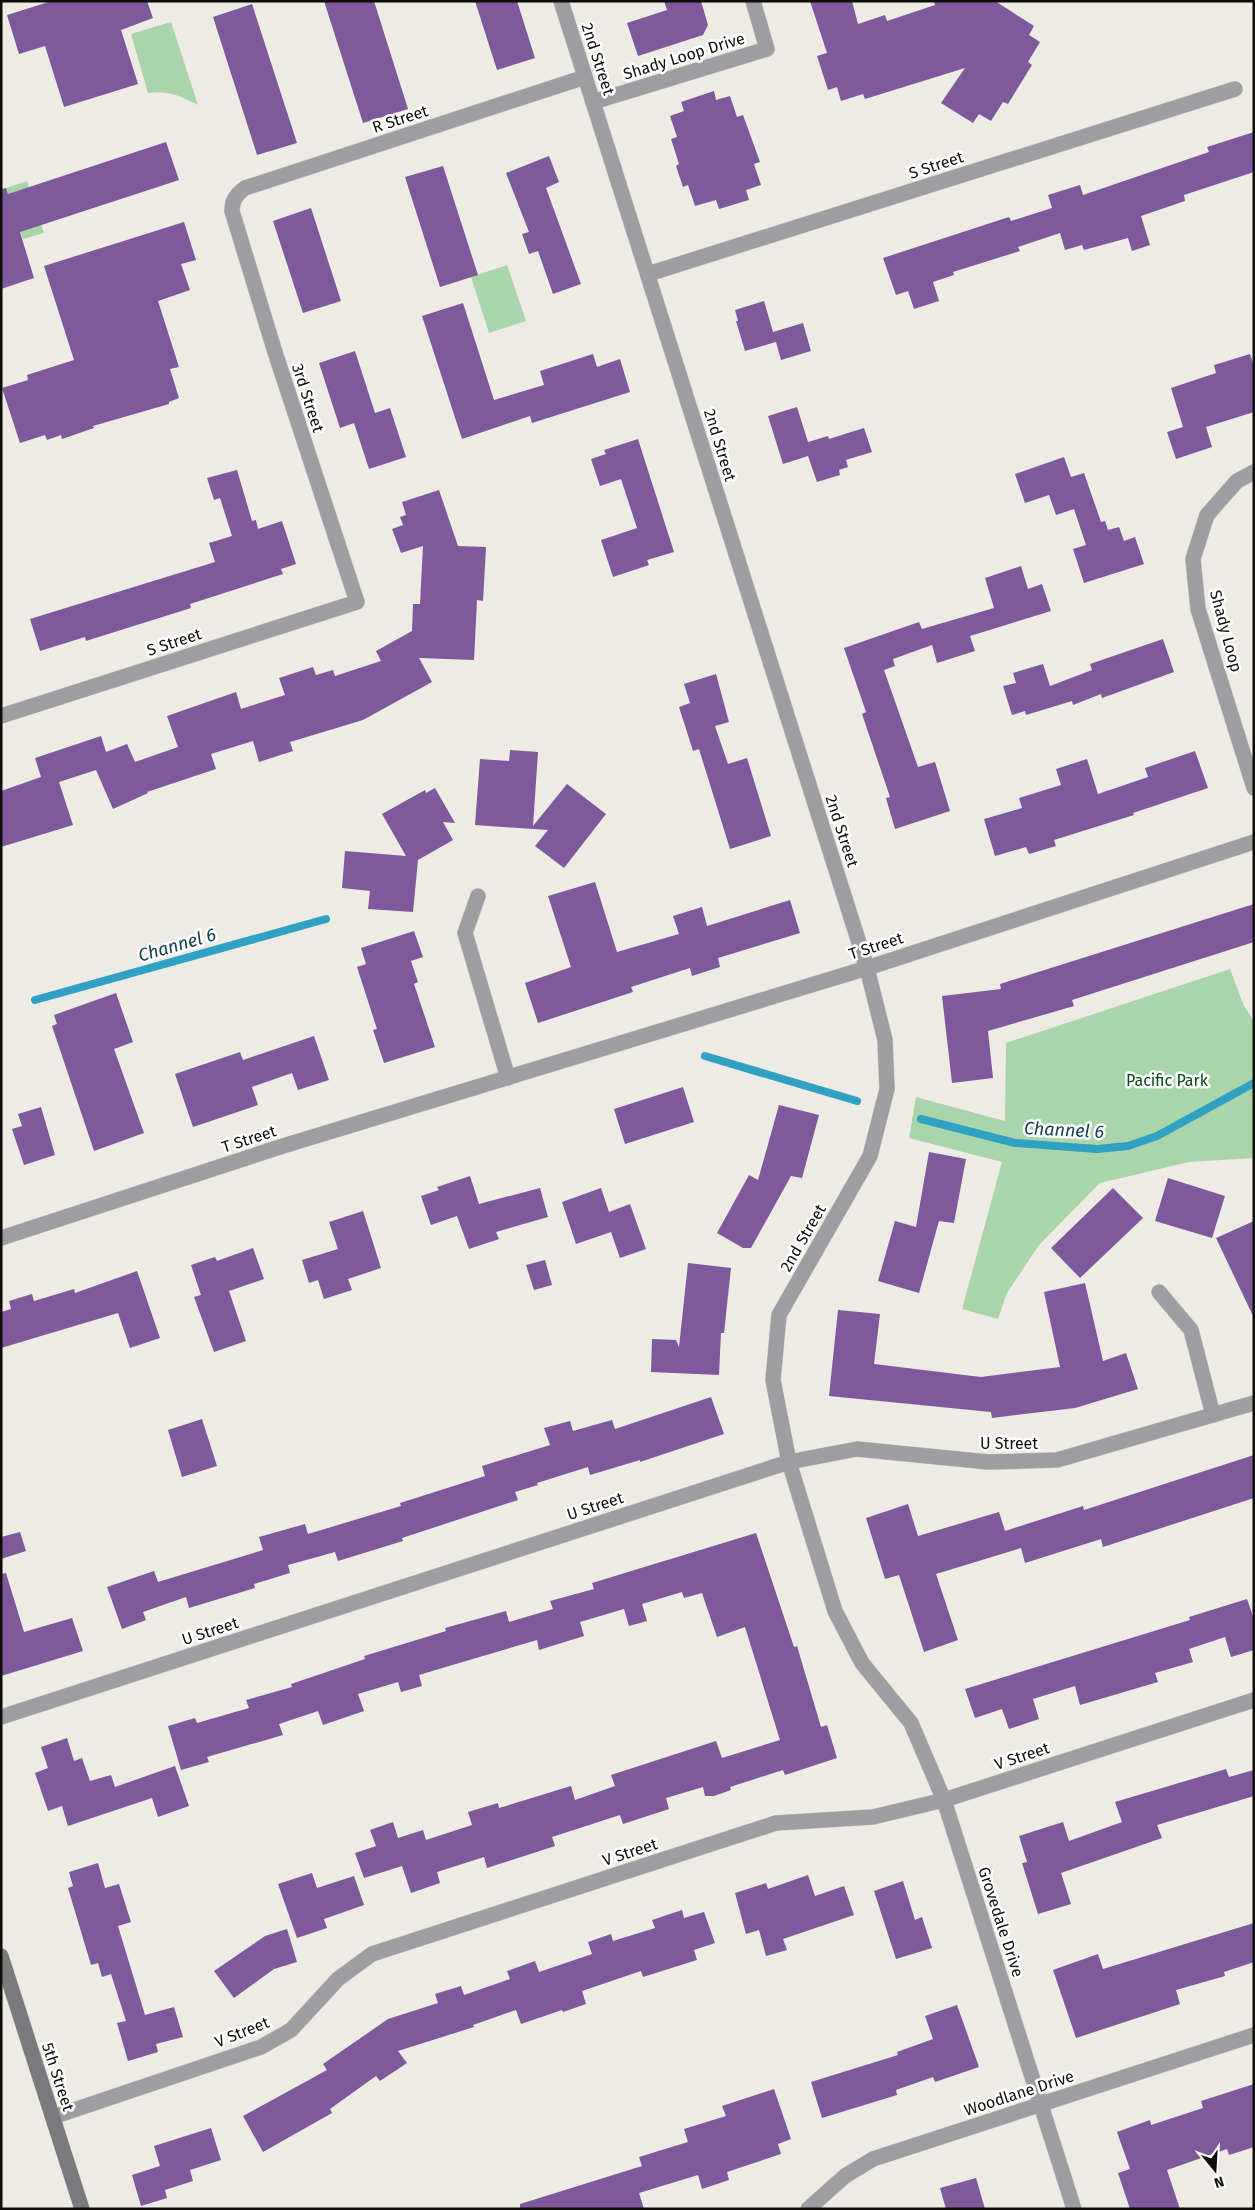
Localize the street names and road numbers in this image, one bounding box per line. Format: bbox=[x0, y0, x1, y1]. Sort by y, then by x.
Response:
street label: 2nd Street bbox=[577, 21, 619, 98]
street label: Shady Loop Drive bbox=[621, 28, 747, 84]
street label: R Street bbox=[370, 101, 430, 137]
street label: S Street bbox=[906, 147, 966, 183]
street label: 3rd Street bbox=[288, 361, 328, 435]
street label: 2nd Street bbox=[700, 407, 740, 484]
street label: Shady Loop bbox=[1206, 588, 1246, 674]
street label: S Street bbox=[144, 624, 204, 660]
street label: 2nd Street bbox=[821, 793, 863, 870]
street label: T Street bbox=[846, 928, 906, 964]
street label: T Street bbox=[219, 1121, 279, 1157]
street label: 2nd Street bbox=[776, 1201, 830, 1275]
street label: U Street bbox=[980, 1434, 1038, 1453]
street label: U Street bbox=[564, 1488, 626, 1524]
street label: U Street bbox=[179, 1613, 241, 1649]
street label: V Street bbox=[992, 1738, 1052, 1774]
street label: V Street bbox=[600, 1834, 660, 1870]
street label: Grovedale Drive bbox=[974, 1864, 1028, 1980]
street label: V Street bbox=[212, 2013, 272, 2051]
street label: 5th Street bbox=[38, 2040, 78, 2114]
street label: Woodlane Drive bbox=[962, 2066, 1076, 2120]

